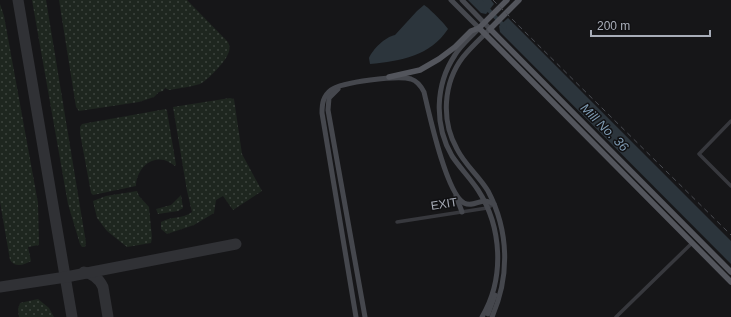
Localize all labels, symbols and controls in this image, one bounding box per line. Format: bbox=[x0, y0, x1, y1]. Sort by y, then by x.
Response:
scale bar bbox=[591, 12, 710, 38]
text: 200 m bbox=[597, 19, 630, 33]
water label: Mill No. 36 bbox=[578, 100, 632, 155]
street label: EXIT bbox=[430, 195, 459, 213]

